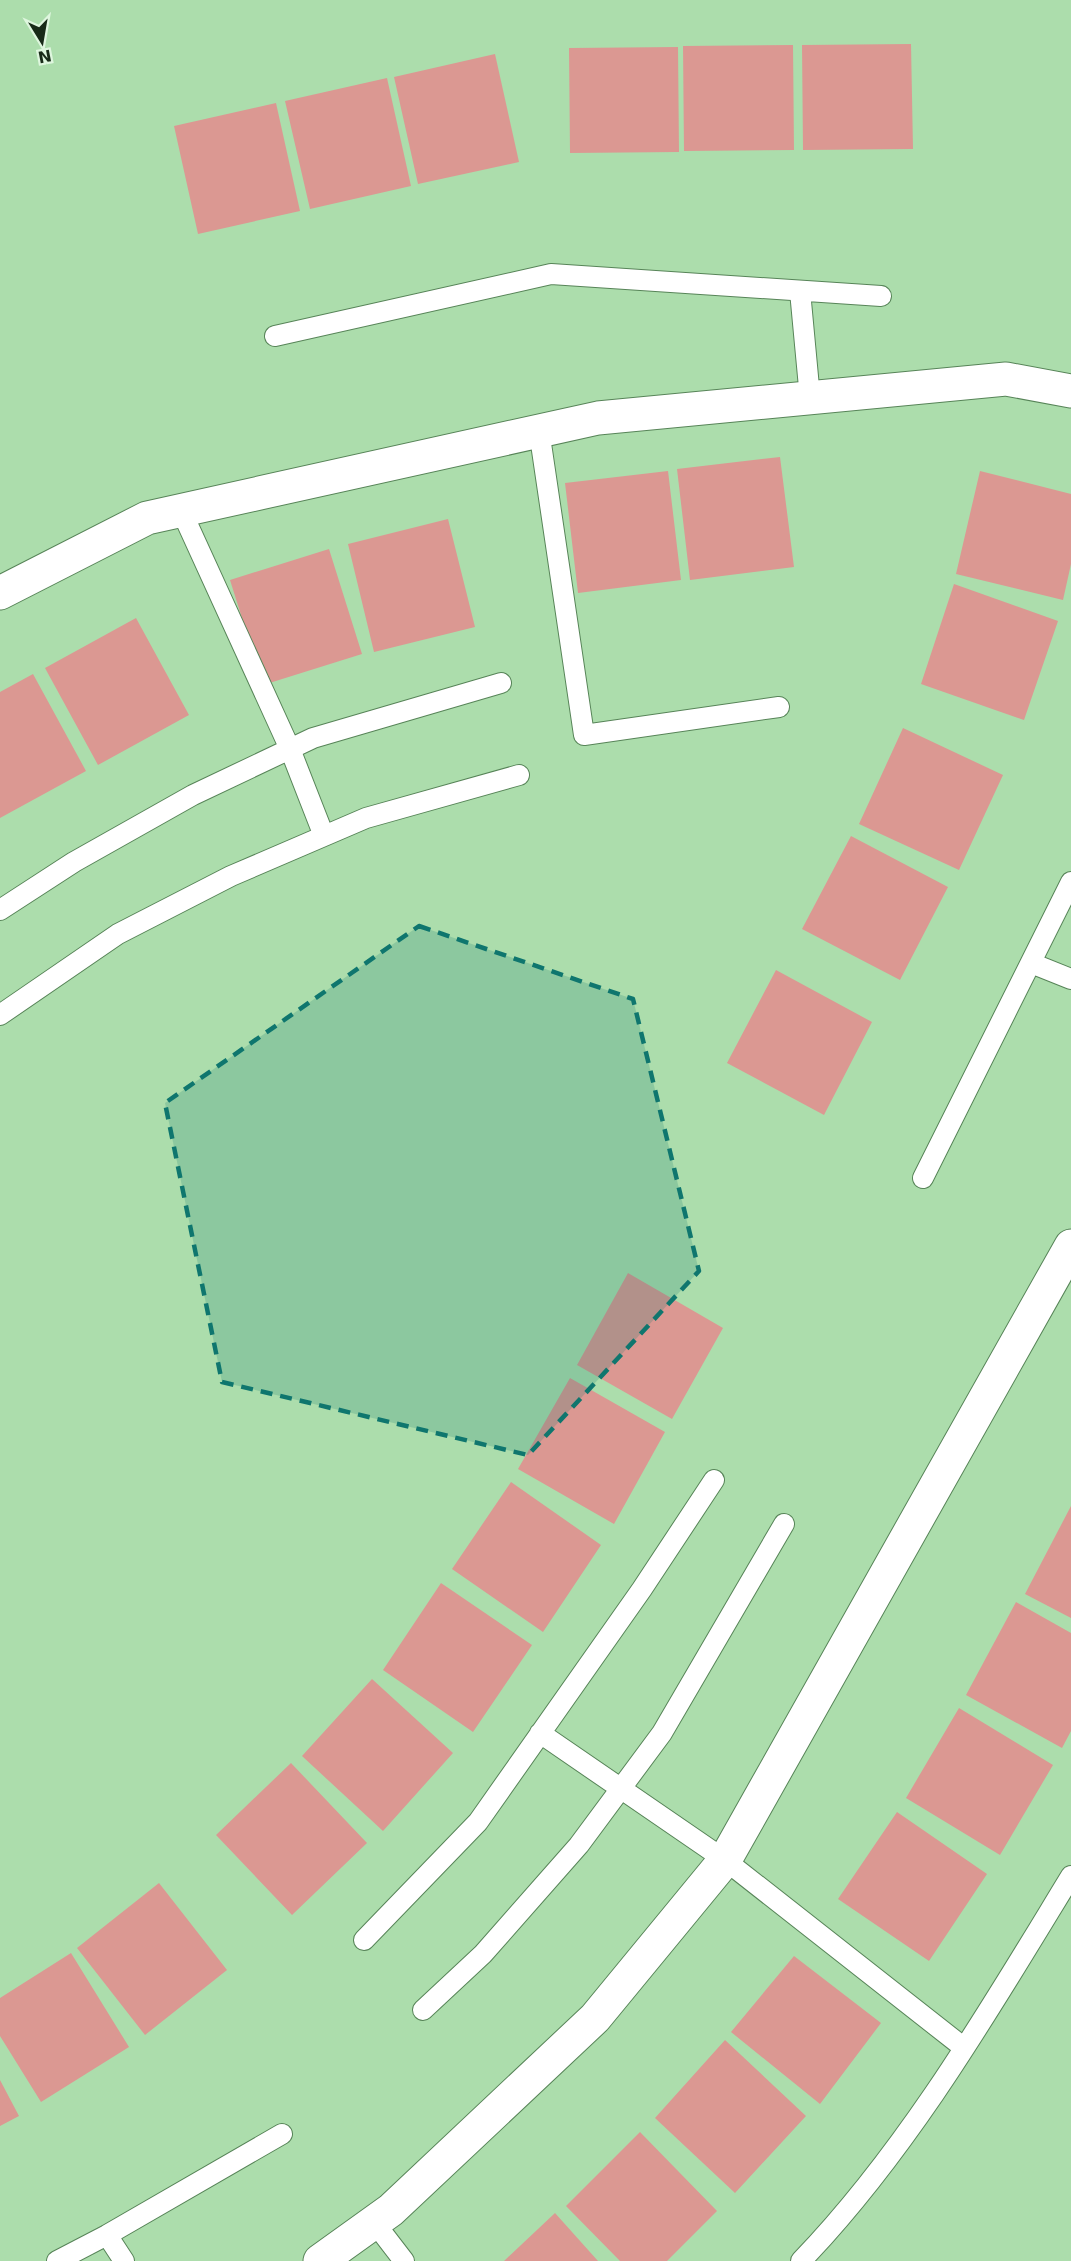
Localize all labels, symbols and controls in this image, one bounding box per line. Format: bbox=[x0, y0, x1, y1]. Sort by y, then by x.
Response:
north arrow bbox=[12, 12, 72, 72]
text: N bbox=[36, 46, 53, 67]

